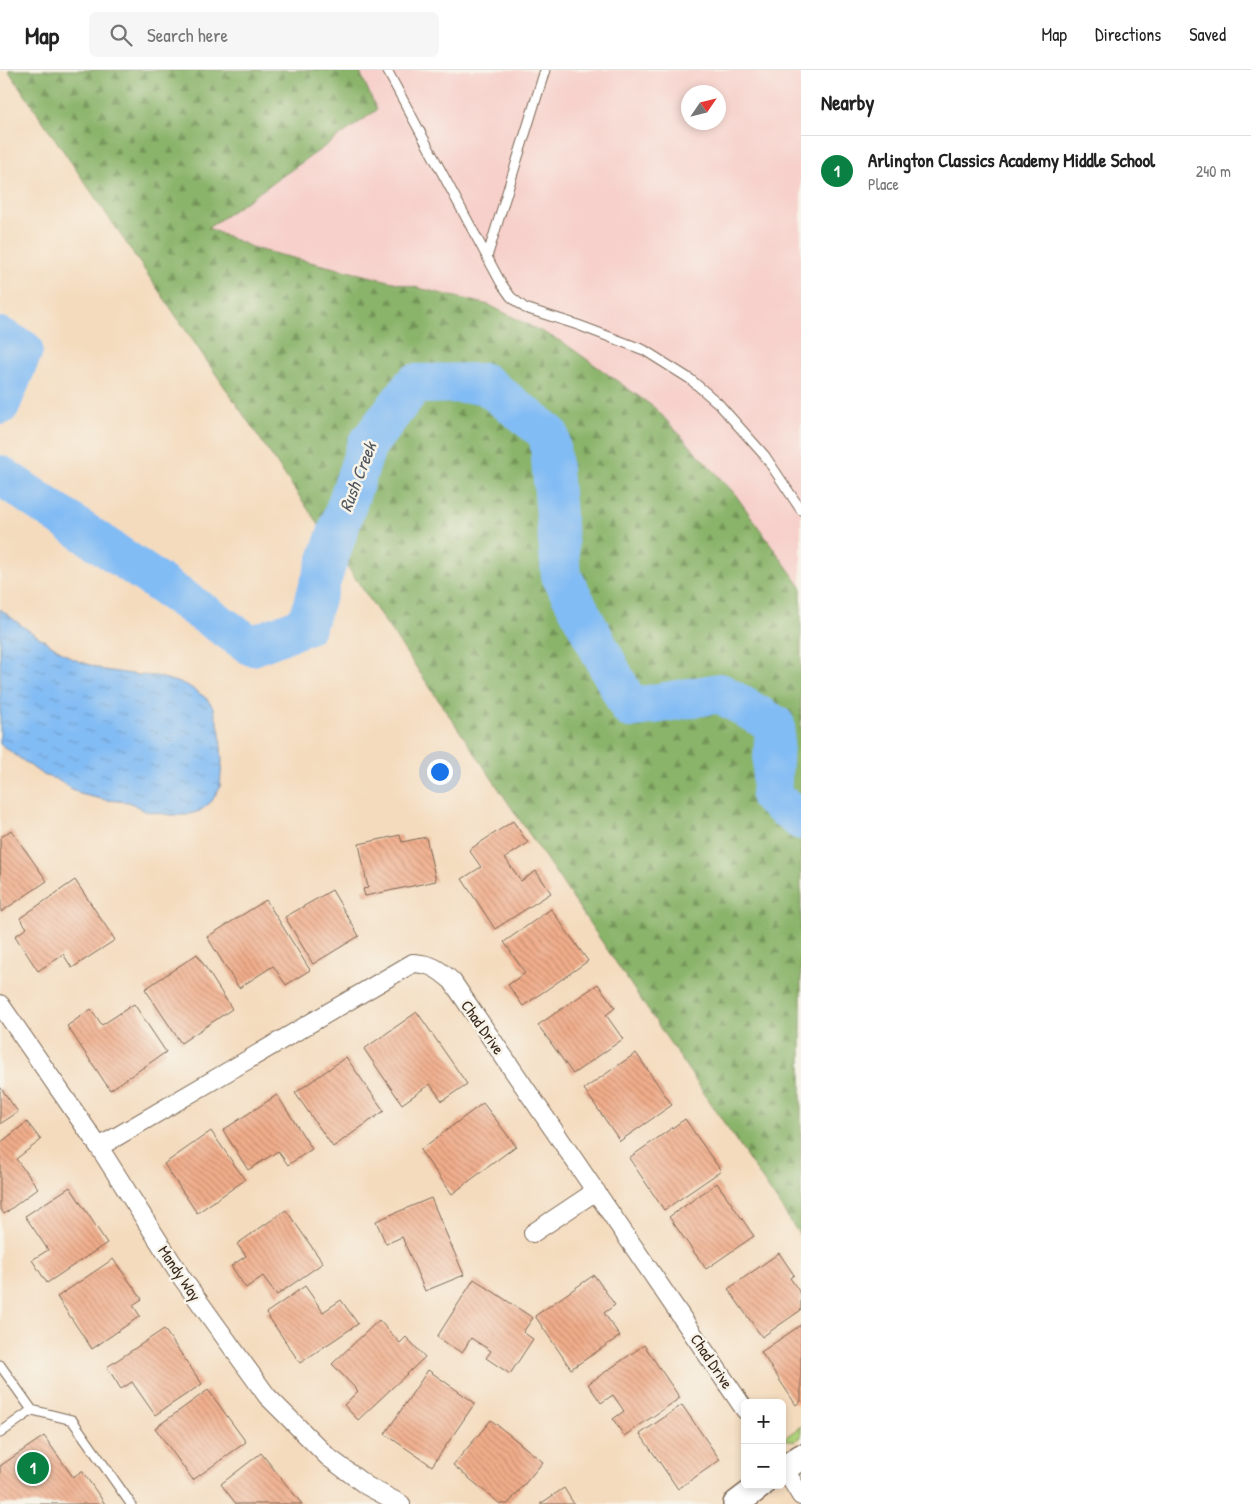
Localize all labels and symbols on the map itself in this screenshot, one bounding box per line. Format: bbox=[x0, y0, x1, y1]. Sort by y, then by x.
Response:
north arrow bbox=[681, 85, 726, 130]
water label: Rush Creek bbox=[333, 437, 383, 515]
your location bbox=[427, 759, 453, 785]
street label: Chad Drive bbox=[456, 995, 510, 1059]
street label: Mandy Way bbox=[153, 1241, 207, 1305]
street label: Chad Drive bbox=[686, 1329, 739, 1393]
pin: 1 bbox=[17, 1449, 49, 1487]

